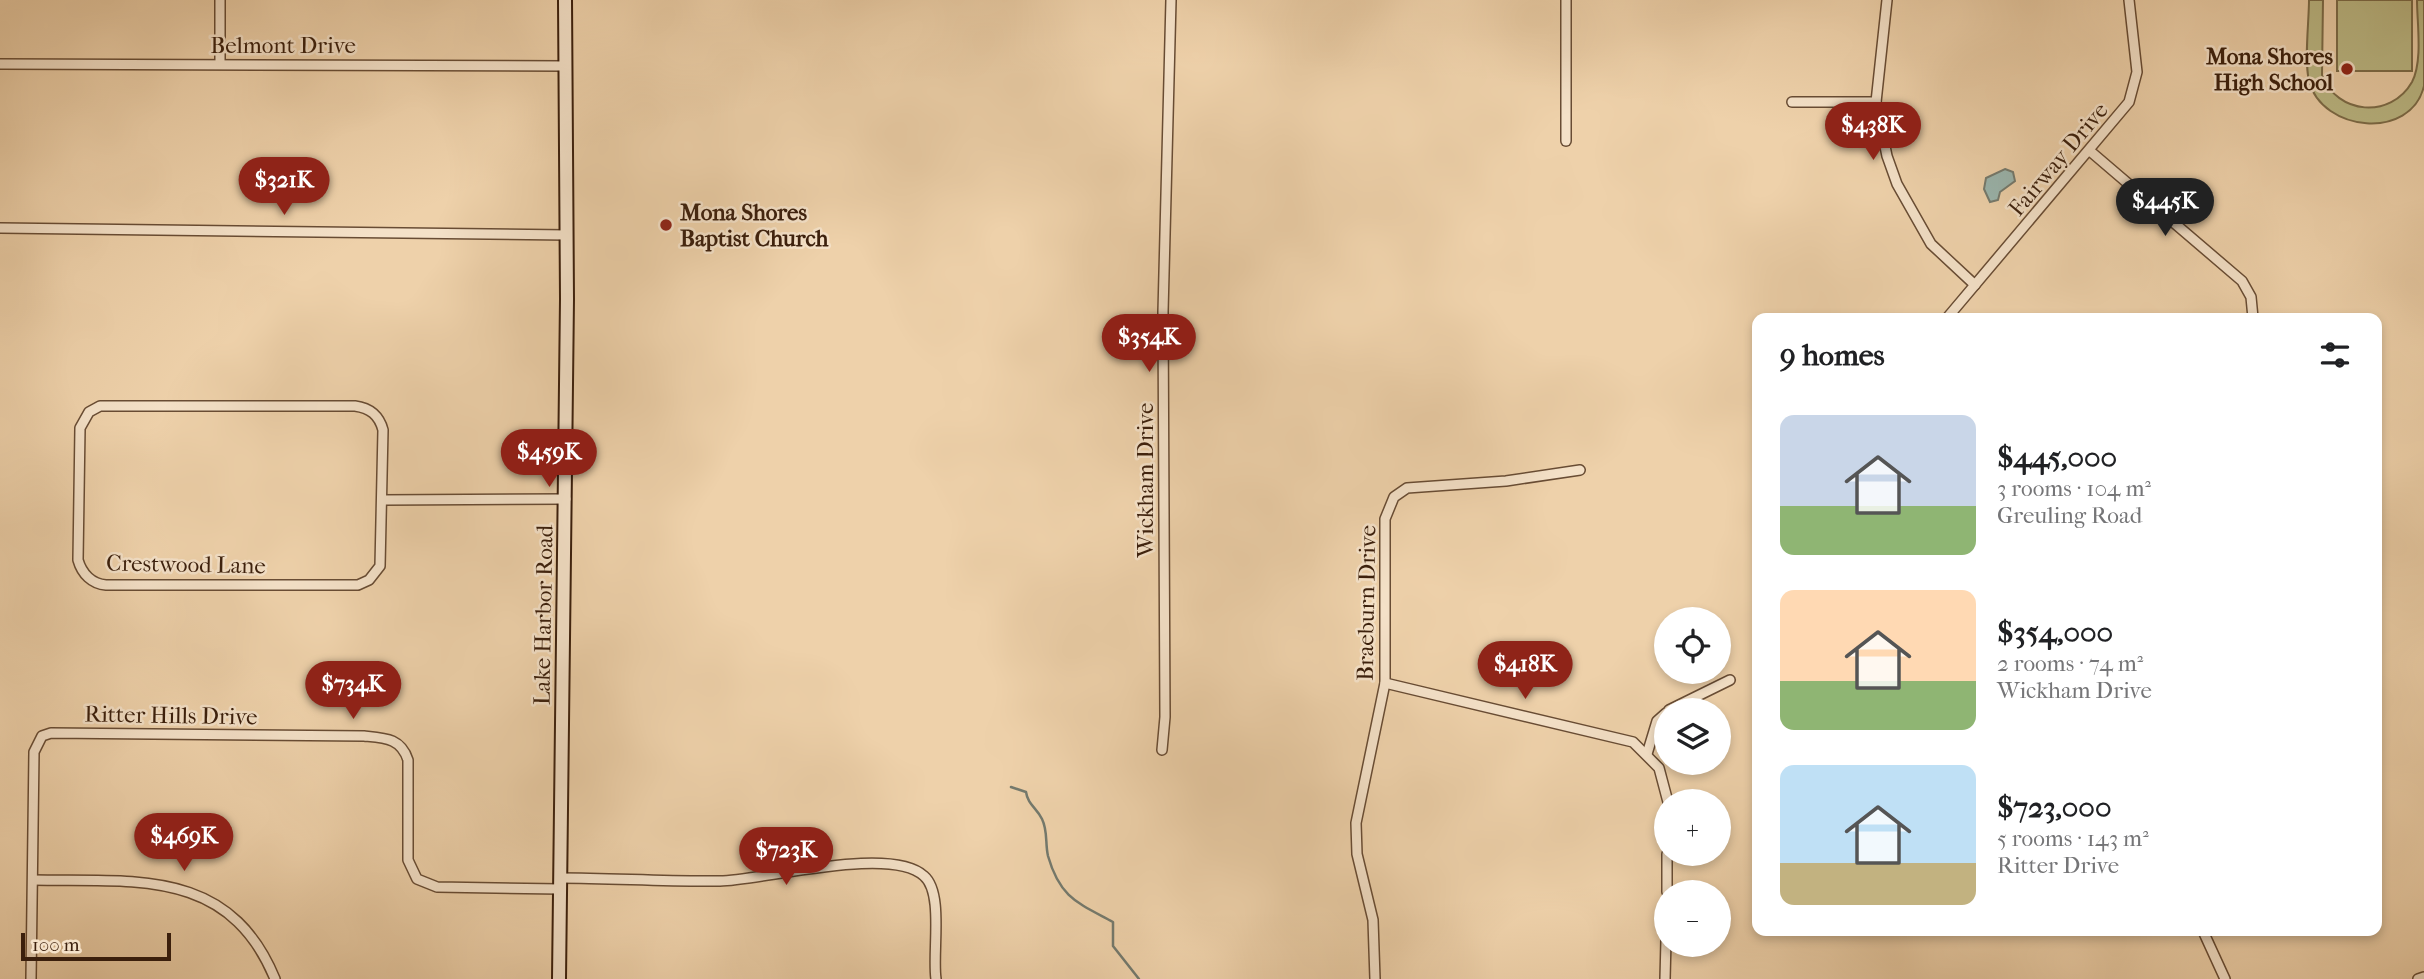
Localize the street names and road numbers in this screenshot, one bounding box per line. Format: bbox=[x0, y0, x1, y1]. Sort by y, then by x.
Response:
street label: Belmont Drive bbox=[210, 32, 356, 59]
street label: Fairway Drive bbox=[2003, 97, 2114, 222]
street label: Wickham Drive bbox=[1132, 403, 1159, 558]
street label: Lake Harbor Road bbox=[528, 524, 559, 705]
street label: Braeburn Drive bbox=[1352, 525, 1381, 681]
street label: Crestwood Lane bbox=[106, 550, 266, 579]
street label: Ritter Hills Drive bbox=[84, 700, 258, 731]

